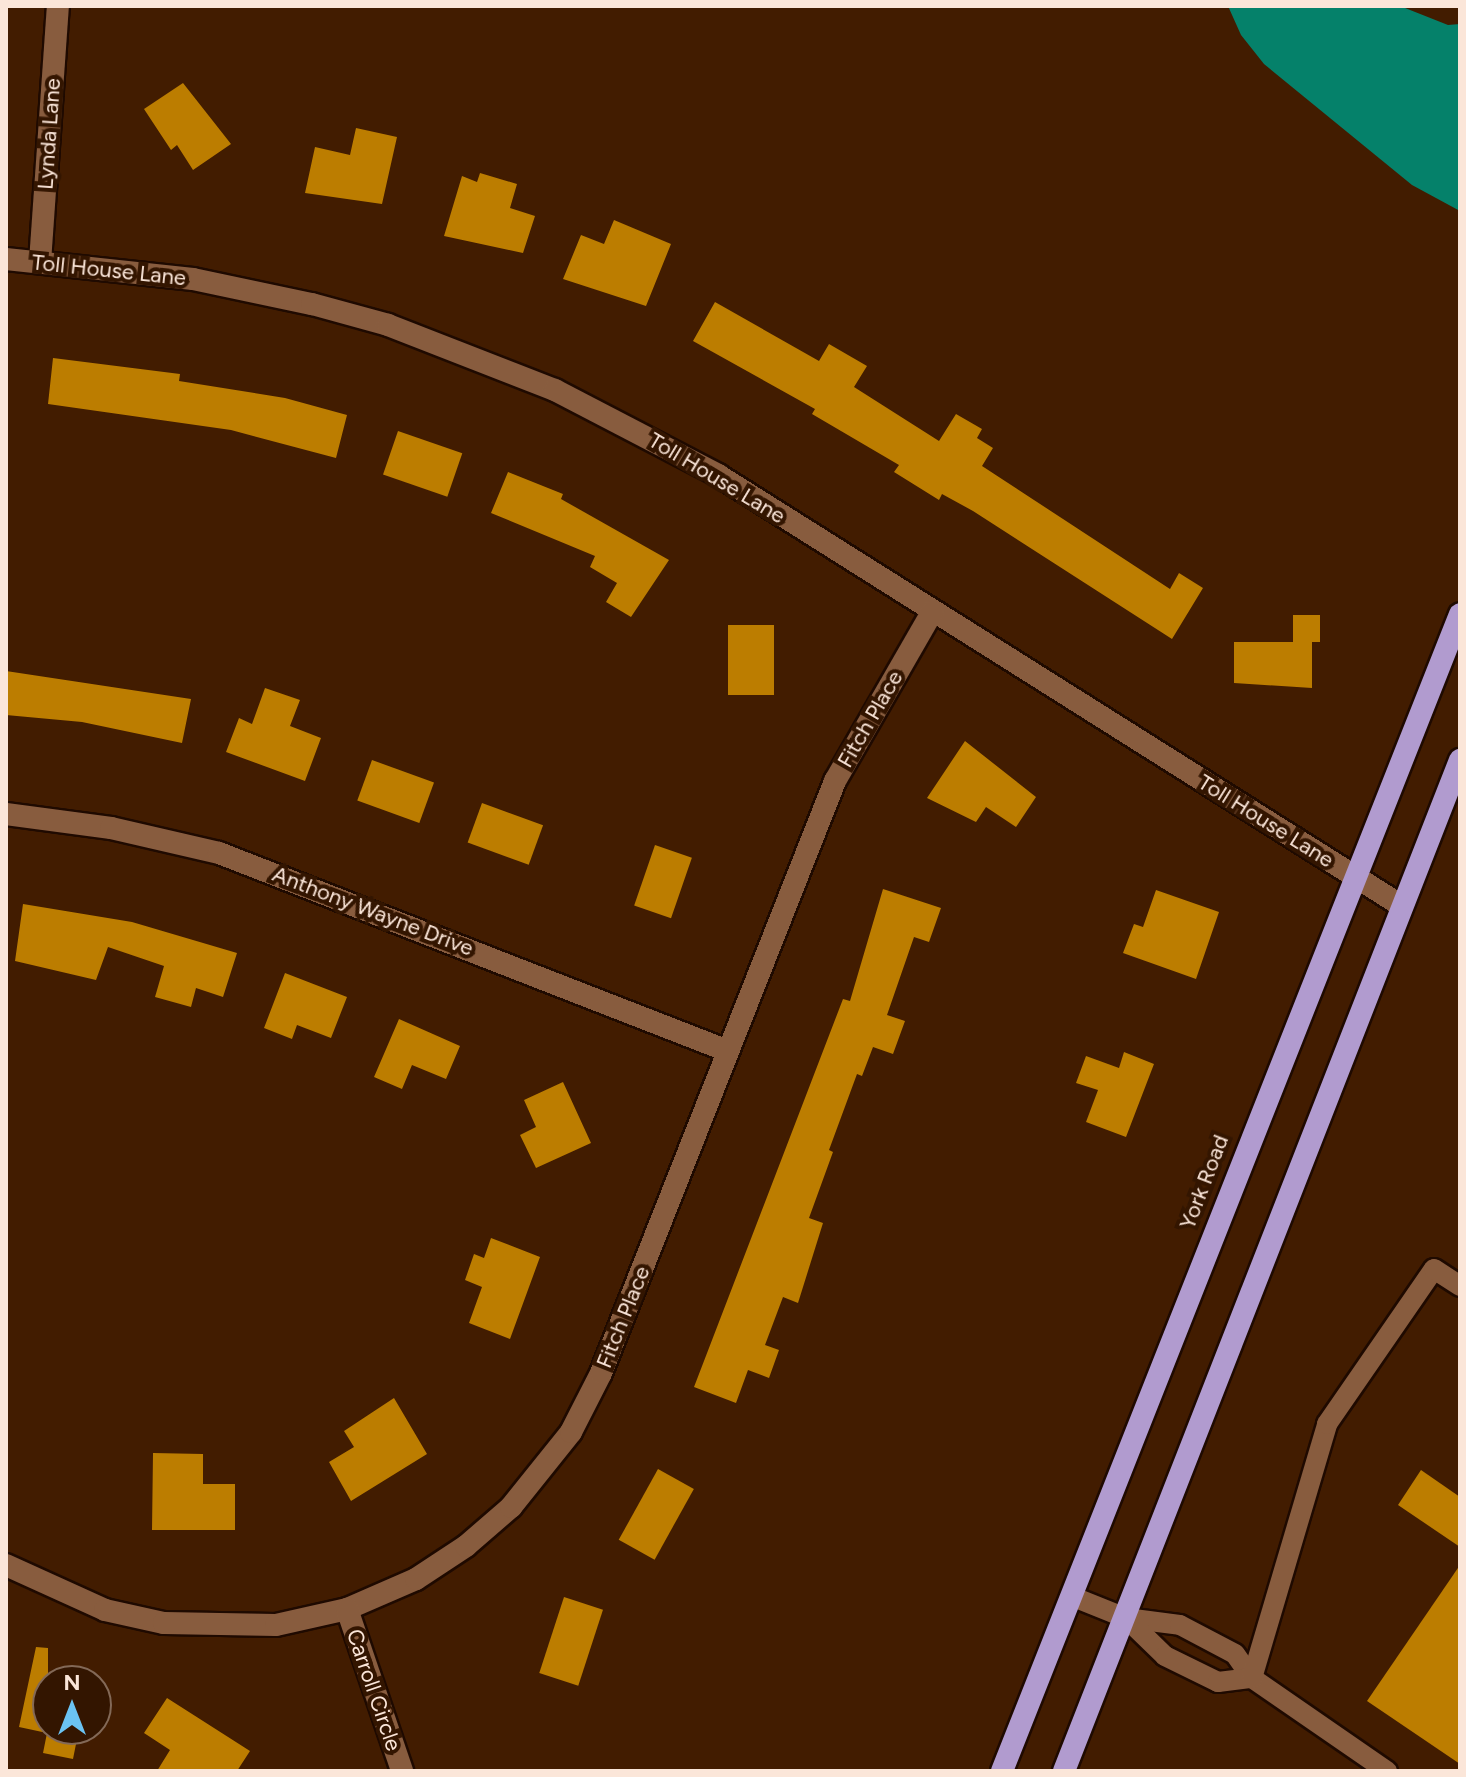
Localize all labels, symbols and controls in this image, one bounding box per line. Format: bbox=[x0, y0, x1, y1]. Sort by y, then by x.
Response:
street label: Lynda Lane bbox=[32, 77, 66, 191]
street label: Toll House Lane bbox=[31, 249, 187, 291]
street label: Toll House Lane bbox=[644, 427, 790, 529]
street label: Fitch Place bbox=[832, 666, 908, 772]
street label: Toll House Lane bbox=[1193, 769, 1339, 873]
street label: Anthony Wayne Drive bbox=[269, 860, 477, 962]
street label: York Road bbox=[1174, 1131, 1234, 1233]
street label: Fitch Place bbox=[591, 1262, 655, 1372]
street label: Carroll Circle bbox=[341, 1626, 407, 1754]
north arrow bbox=[32, 1665, 112, 1745]
text: N bbox=[63, 1669, 81, 1696]

